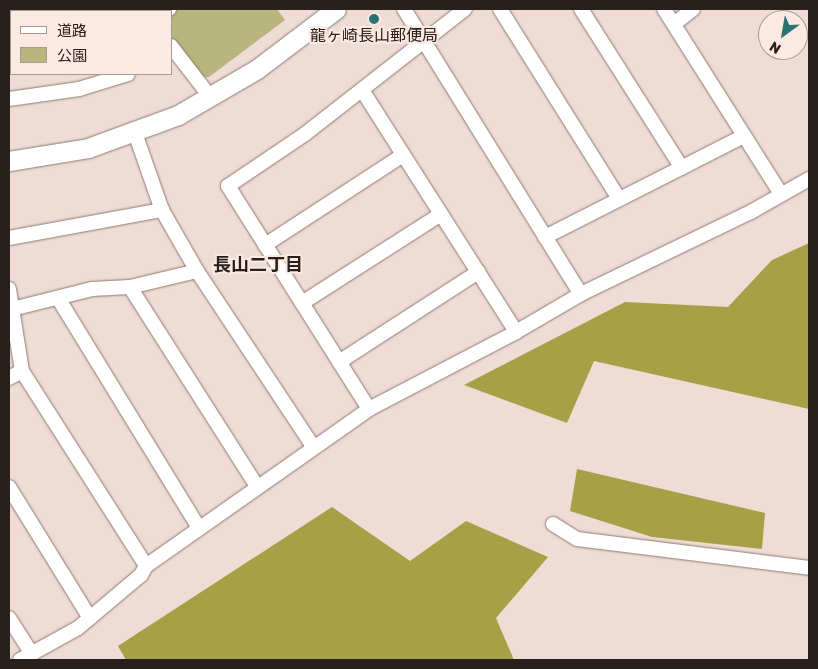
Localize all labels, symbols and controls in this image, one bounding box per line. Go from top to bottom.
legend [10,10,172,75]
north arrow [758,10,808,60]
marker: 龍ヶ崎長山郵便局 [368,13,380,25]
text: 道路 [57,22,87,40]
place label: 龍ヶ崎長山郵便局 [310,26,438,46]
text: N [767,37,784,57]
text: 公園 [57,47,87,65]
district label: 長山二丁目 [213,254,303,276]

